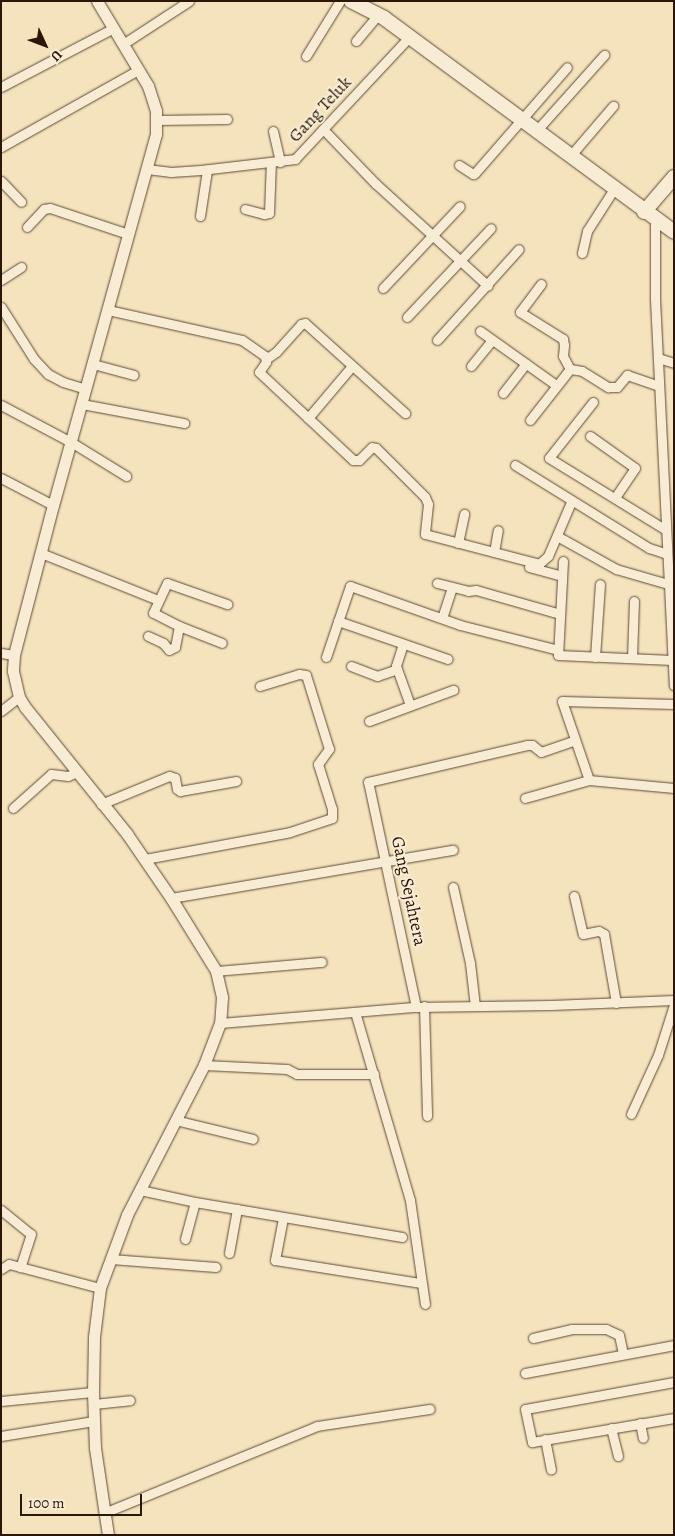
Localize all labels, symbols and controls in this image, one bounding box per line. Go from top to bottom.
north arrow [20,20,70,70]
text: U [46,46,66,65]
street label: Gang Teluk [284,71,356,147]
street label: Gang Sejahtera [387,834,431,948]
scale bar [22,1484,145,1516]
text: 100 m [28,1493,65,1513]

